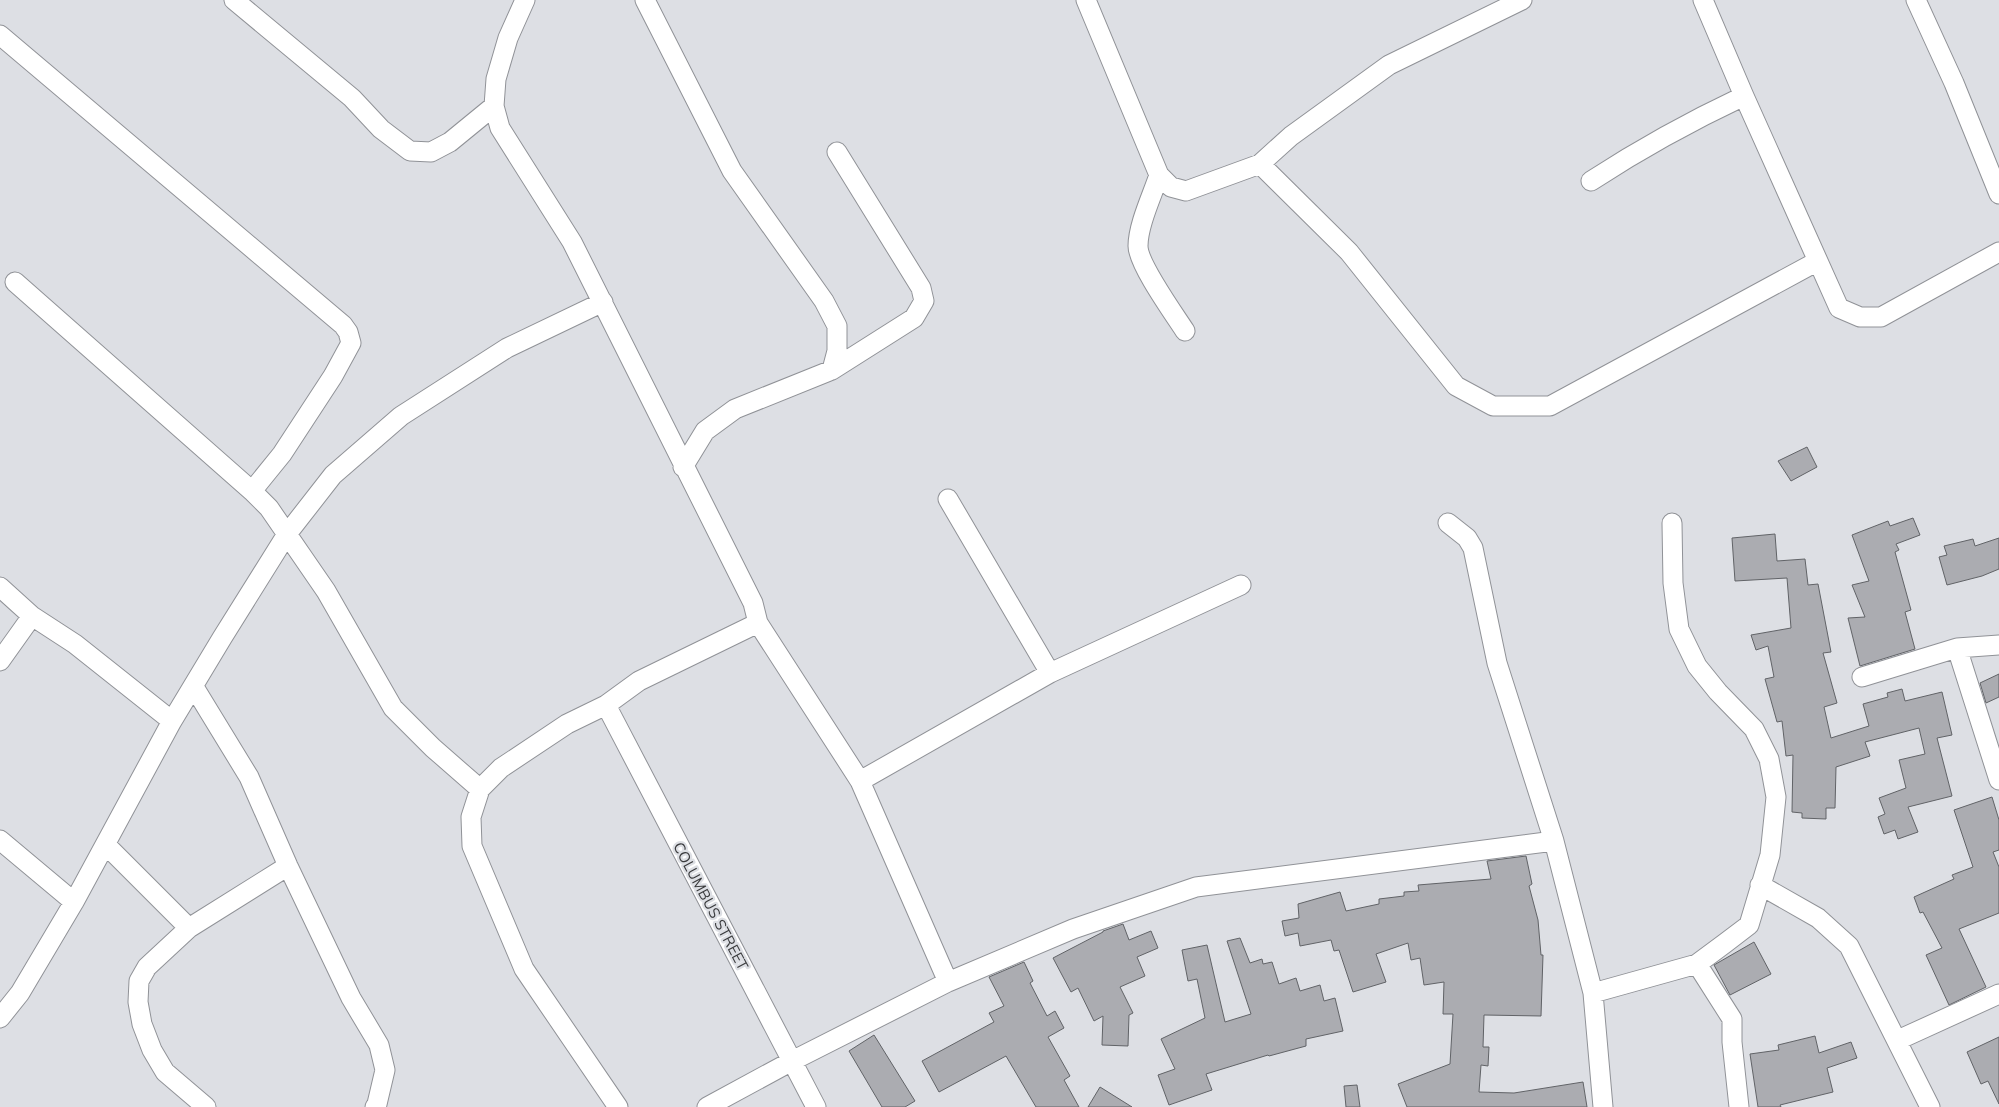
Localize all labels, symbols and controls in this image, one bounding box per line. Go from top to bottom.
street label: COLUMBUS STREET [669,839,753,973]

